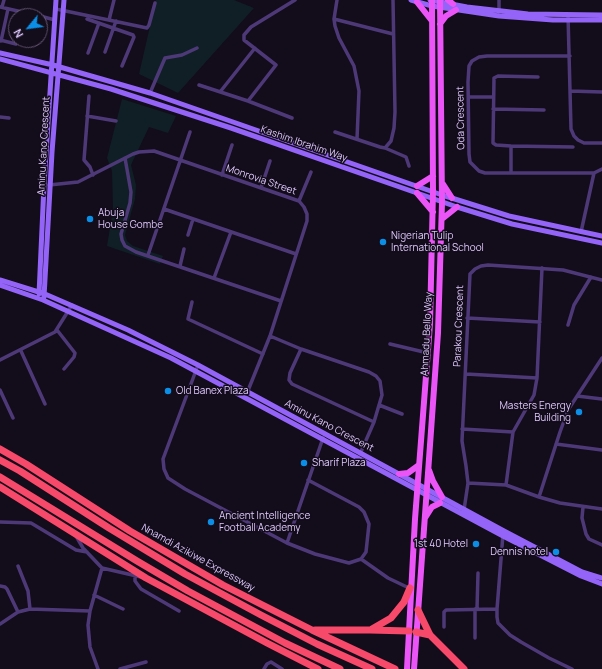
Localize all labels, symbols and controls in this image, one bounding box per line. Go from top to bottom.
north arrow [8,8,48,48]
text: N [9,26,26,41]
street label: Oda Crescent [454,86,468,150]
street label: Aminu Kano Crescent [35,96,53,196]
street label: Kashim Ibrahim Way [259,124,349,164]
street label: Monrovia Street [224,162,298,198]
place label: Abuja House Gombe [98,207,163,230]
marker: Abuja House Gombe [85,214,95,224]
place label: Nigerian Tulip International School [391,230,484,254]
marker: Nigerian Tulip International School [378,237,388,247]
street label: Parakou Crescent [452,285,466,367]
street label: Ahmadu Bello Way [419,292,435,376]
place label: Old Banex Plaza [176,385,248,397]
marker: Old Banex Plaza [163,386,173,396]
street label: Aminu Kano Crescent [282,397,376,455]
place label: Masters Energy Building [499,400,571,424]
marker: Masters Energy Building [574,407,584,417]
place label: Sharif Plaza [312,457,366,469]
marker: Sharif Plaza [299,458,309,468]
place label: Ancient Intelligence Football Academy [219,510,310,534]
marker: Ancient Intelligence Football Academy [206,517,216,527]
street label: Nnamdi Azikiwe Expressway [139,522,257,594]
place label: 1st 40 Hotel [414,538,468,550]
marker: 1st 40 Hotel [471,539,481,549]
place label: Dennis hotel [490,546,548,558]
marker: Dennis hotel [551,547,561,557]

